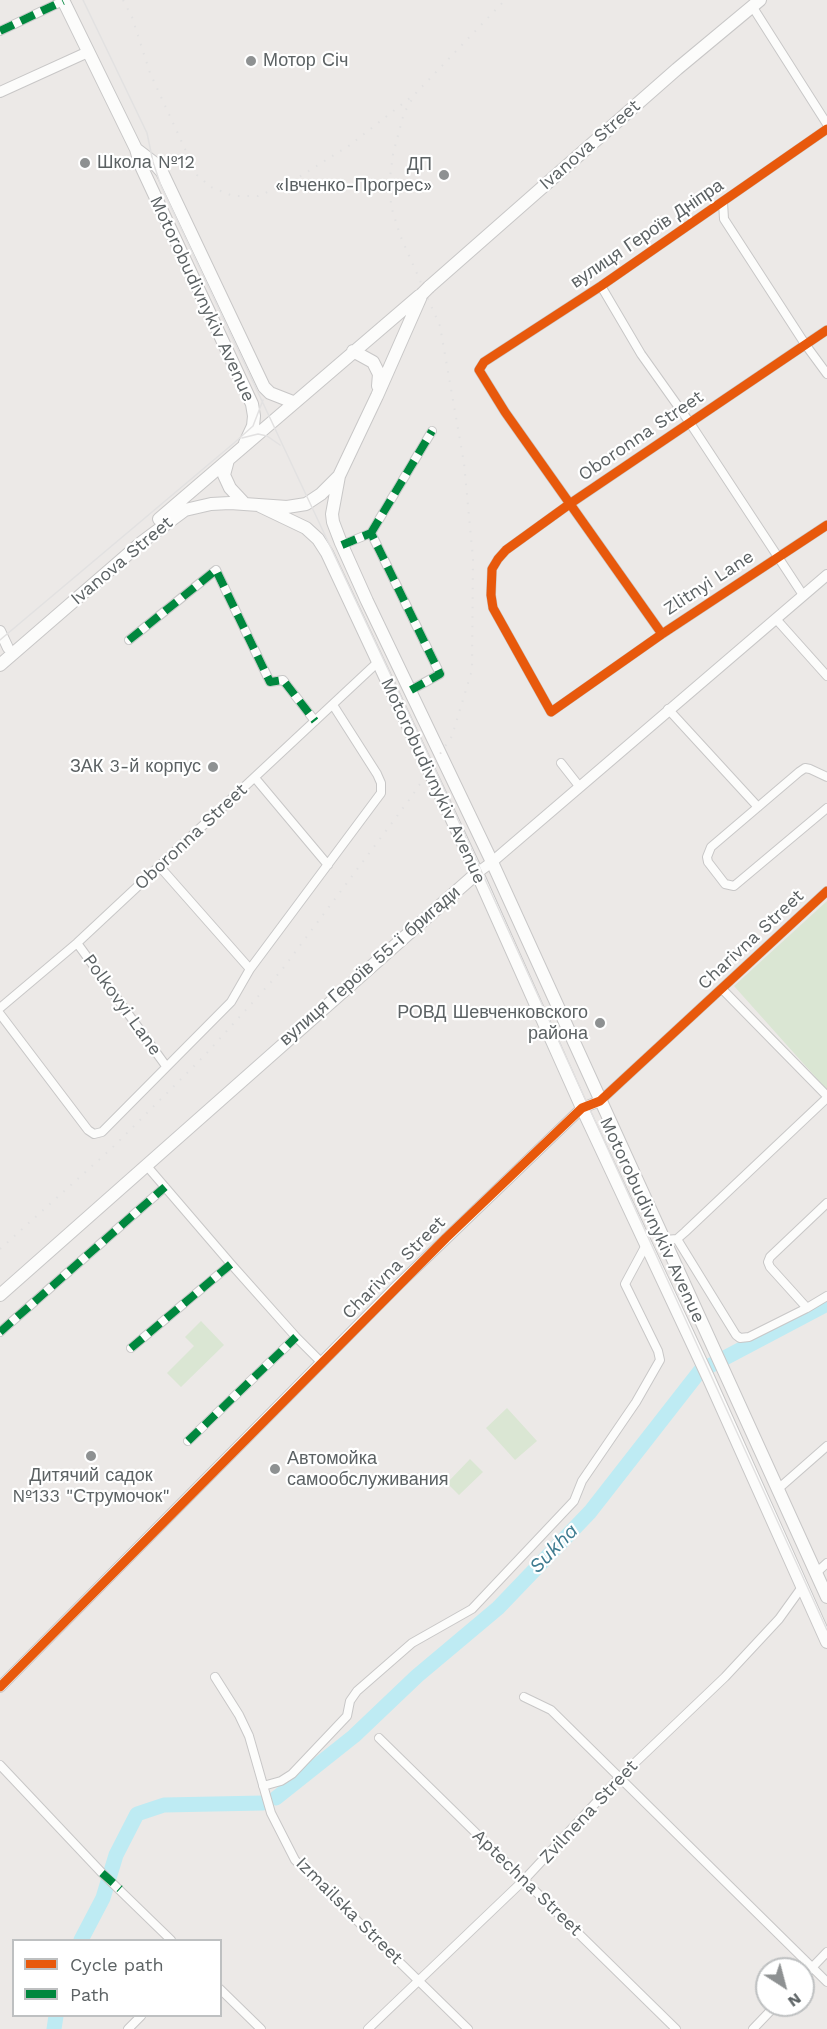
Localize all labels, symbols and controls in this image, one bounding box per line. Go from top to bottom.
place label: Мотор Січ [263,50,348,72]
marker: Мотор Січ [244,54,258,68]
street label: Ivanova Street [535,95,645,195]
place label: Школа №12 [97,152,195,174]
place label: ДП «Івченко-Прогрес» [275,154,432,196]
marker: Школа №12 [78,156,92,170]
marker: ДП «Івченко-Прогрес» [437,168,451,182]
street label: вулиця Героїв Дніпра [566,175,728,293]
street label: Motorobudivnykiv Avenue [145,193,259,405]
street label: Oboronna Street [574,386,708,486]
street label: Ivanova Street [67,512,177,610]
street label: Zlitnyi Lane [660,546,758,620]
street label: Motorobudivnykiv Avenue [376,675,490,887]
place label: ЗАК 3-й корпус [70,756,201,778]
marker: ЗАК 3-й корпус [206,760,220,774]
street label: Oboronna Street [130,779,252,895]
street label: вулиця Героїв 55-ї бригади [275,882,465,1050]
street label: Charivna Street [694,885,808,995]
street label: Polkovyi Lane [78,950,166,1060]
place label: РОВД Шевченковского района [397,1002,588,1044]
marker: РОВД Шевченковского района [593,1016,607,1030]
street label: Motorobudivnykiv Avenue [595,1114,709,1326]
street label: Charivna Street [338,1212,450,1324]
place label: Автомойка самообслуживания [287,1448,448,1490]
marker: Дитячий садок №133 "Струмочок" [84,1449,98,1463]
marker: Автомойка самообслуживания [268,1462,282,1476]
place label: Дитячий садок №133 "Струмочок" [12,1465,170,1508]
water label: Sukha [525,1519,583,1579]
street label: Zvilnena Street [536,1756,642,1868]
street label: Aptechna Street [468,1825,586,1941]
street label: Izmailska Street [291,1853,407,1969]
legend [12,1939,222,2017]
text: Cycle path [70,1954,164,1975]
north arrow [755,1957,815,2017]
text: Path [70,1984,110,2005]
text: N [784,1989,805,2012]

